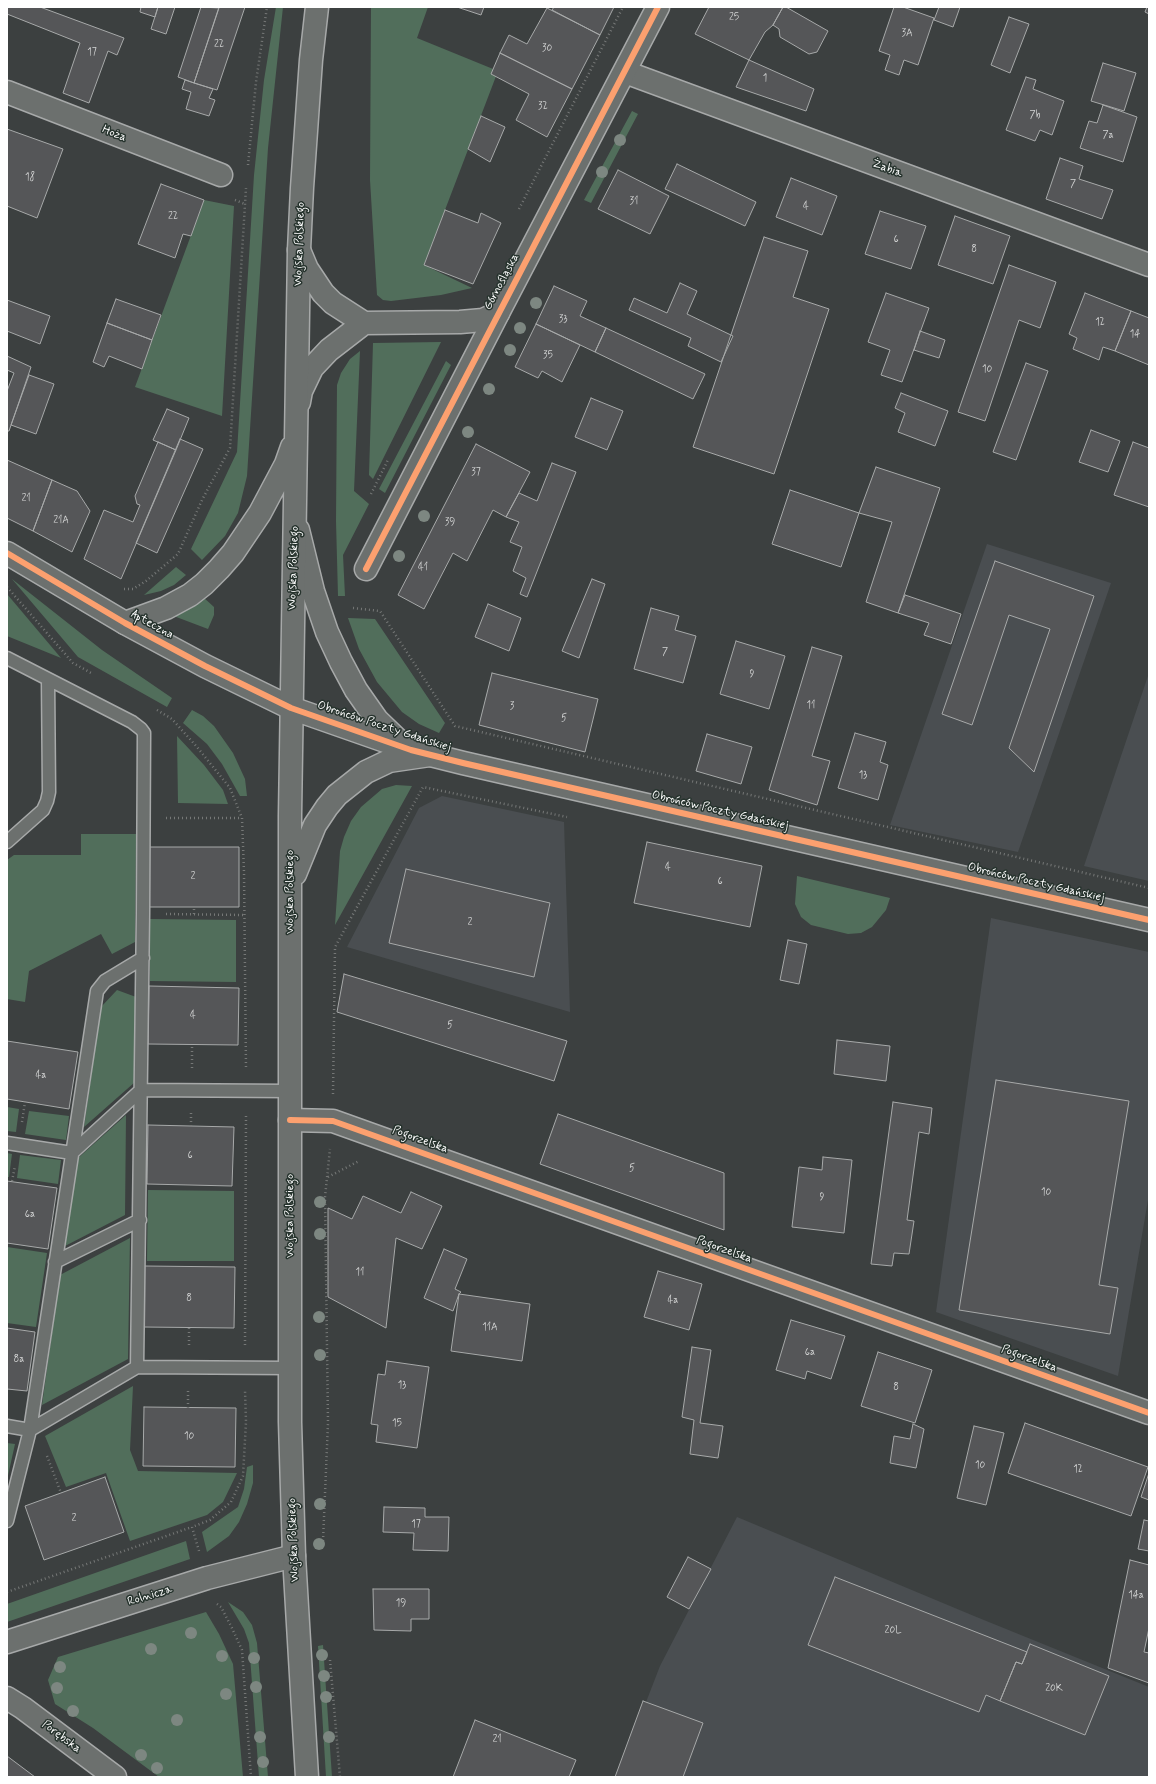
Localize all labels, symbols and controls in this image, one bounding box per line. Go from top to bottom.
house number: 25 [729,12,739,24]
house number: 3A [901,28,913,40]
house number: 22 [214,39,224,51]
house number: 30 [542,43,552,55]
house number: 17 [87,47,97,59]
house number: 1 [763,73,767,85]
house number: 32 [538,101,548,113]
house number: 7b [1030,110,1040,122]
street label: Hoża [100,123,128,145]
house number: 7a [1102,130,1114,142]
street label: Żabia [870,157,904,181]
house number: 18 [25,172,35,184]
house number: 7 [1070,179,1076,191]
house number: 31 [630,196,638,208]
house number: 4 [803,201,809,213]
street label: Wojska Polskiego [291,202,309,286]
house number: 22 [168,211,178,223]
house number: 6 [893,234,899,246]
house number: 8 [971,244,977,256]
street label: Górnośląska [481,251,523,313]
house number: 33 [559,314,567,326]
house number: 12 [1095,317,1105,329]
house number: 14 [1130,329,1140,341]
house number: 35 [543,350,553,362]
house number: 10 [982,364,992,376]
house number: 37 [471,467,481,479]
house number: 21 [21,493,31,505]
house number: 21A [53,515,69,527]
house number: 39 [445,517,455,529]
street label: Wojska Polskiego [285,526,303,610]
house number: 41 [418,562,428,574]
street label: Apteczna [128,607,176,643]
house number: 7 [662,647,668,659]
house number: 9 [750,669,754,681]
street label: Obrońców Poczty Gdańskiej [315,699,453,755]
house number: 11 [807,700,815,712]
house number: 3 [510,701,514,713]
house number: 5 [561,713,567,725]
house number: 13 [859,770,867,782]
street label: Obrońców Poczty Gdańskiej [650,788,790,834]
street label: Wojska Polskiego [283,850,297,934]
street label: Obrońców Poczty Gdańskiej [966,860,1106,906]
house number: 4 [665,862,671,874]
house number: 2 [191,871,195,883]
house number: 6 [717,876,723,888]
house number: 2 [468,917,472,929]
house number: 4 [190,1010,196,1022]
house number: 5 [447,1020,453,1032]
house number: 4a [36,1070,46,1082]
street label: Pogorzelska [390,1123,450,1157]
house number: 6 [187,1150,193,1162]
house number: 5 [629,1163,635,1175]
street label: Wojska Polskiego [283,1174,297,1258]
house number: 10 [1041,1187,1051,1199]
house number: 9 [820,1192,824,1204]
house number: 6a [25,1209,35,1221]
street label: Pogorzelska [694,1233,754,1267]
house number: 11 [356,1267,364,1279]
house number: 8 [186,1293,192,1305]
house number: 4a [668,1295,678,1307]
house number: 11A [482,1322,498,1334]
street label: Pogorzelska [999,1342,1059,1376]
house number: 6a [805,1347,815,1359]
house number: 8a [14,1354,24,1366]
house number: 13 [398,1380,406,1392]
house number: 8 [893,1382,899,1394]
house number: 15 [392,1418,402,1430]
house number: 10 [184,1431,194,1443]
house number: 10 [975,1460,985,1472]
house number: 12 [1073,1464,1083,1476]
street label: Wojska Polskiego [285,1498,303,1582]
house number: 2 [72,1513,76,1525]
house number: 17 [411,1519,421,1531]
street label: Rolnicza [126,1582,174,1610]
house number: 14a [1128,1590,1144,1602]
house number: 19 [396,1598,406,1610]
house number: 20L [885,1625,901,1637]
house number: 20K [1045,1683,1063,1695]
street label: Porębska [39,1718,83,1756]
house number: 21 [492,1734,502,1746]

